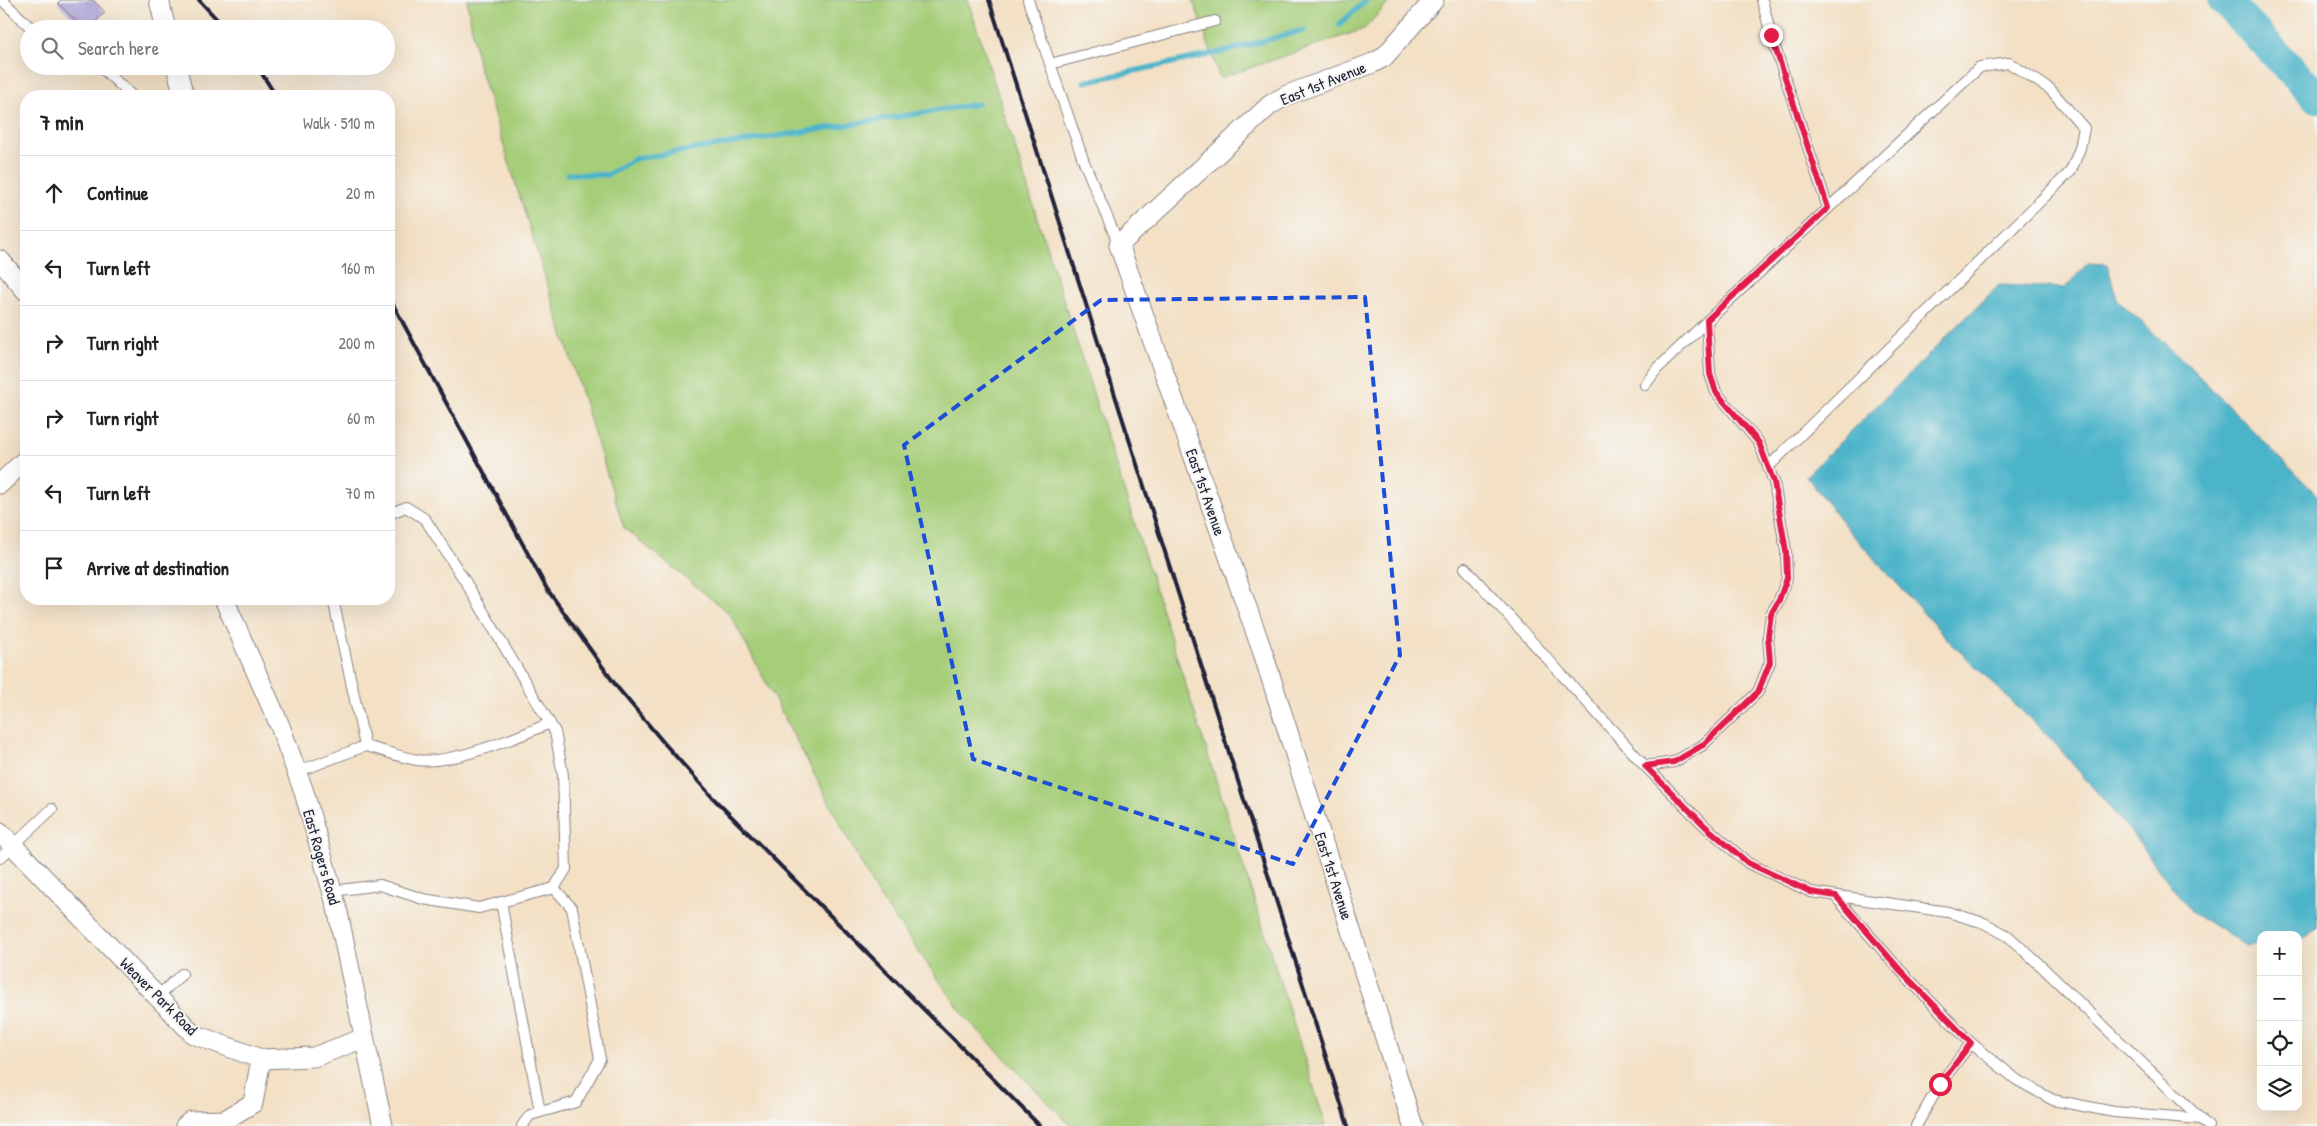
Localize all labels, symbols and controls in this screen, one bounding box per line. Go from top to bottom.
search box [20,20,395,75]
route end [1760,24,1783,47]
icon: search [38,34,66,62]
text: Search here [78,35,159,61]
street label: East 1st Avenue [1277,56,1370,110]
text: 7 min [40,108,84,137]
text: Walk · 510 m [303,112,375,134]
icon: ahead [40,179,68,207]
text: Continue [87,180,148,206]
text: 20 m [346,182,375,204]
icon: left [40,254,68,282]
text: Turn left [87,255,150,281]
text: 160 m [341,257,375,279]
icon: right [40,329,68,357]
text: Turn right [87,330,158,356]
text: 200 m [339,332,375,354]
icon: right [40,404,68,432]
text: Turn right [87,405,158,431]
text: 60 m [347,407,375,429]
street label: East 1st Avenue [1181,446,1231,539]
icon: left [40,479,68,507]
text: Turn left [87,480,150,506]
text: 70 m [345,482,375,504]
icon: arrive [40,554,68,582]
text: Arrive at destination [87,555,229,581]
street label: East Rogers Road [298,807,346,907]
street label: East 1st Avenue [1310,830,1359,923]
map controls [2257,931,2302,1111]
button: + [2257,931,2302,976]
street label: Weaver Park Road [115,952,203,1040]
button: − [2257,976,2302,1021]
button: locate [2257,1021,2302,1066]
button: layers [2257,1066,2302,1111]
route start [1929,1073,1952,1096]

